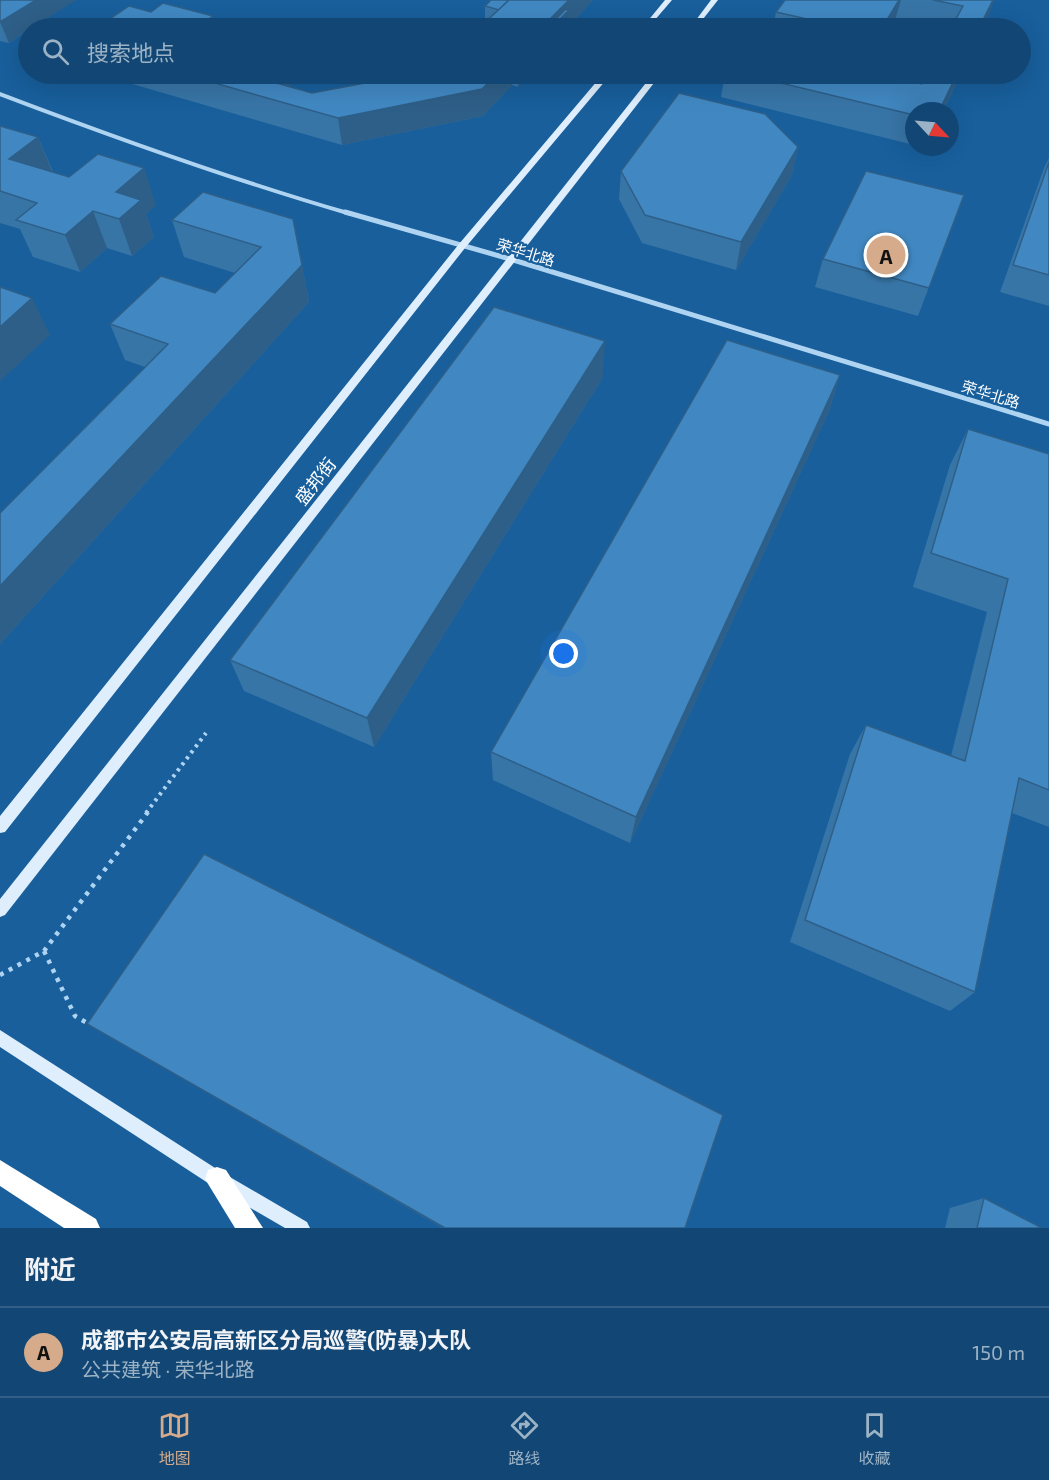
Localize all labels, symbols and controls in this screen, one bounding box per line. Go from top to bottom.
search box [18,18,1031,84]
icon: search [39,35,72,68]
text: 搜索地点 [87,39,175,65]
north arrow [905,102,959,156]
pin: A [866,232,906,278]
street label: 荣华北路 [495,235,557,269]
street label: 荣华北路 [960,377,1022,411]
street label: 盛邦街 [290,453,340,509]
your location [549,639,578,668]
text: 附近 [24,1253,76,1284]
text: 成都市公安局高新区分局巡警(防暴)大队 [81,1326,471,1352]
text: A [37,1340,50,1364]
text: 150 m [972,1340,1025,1364]
text: 公共建筑 · 荣华北路 [81,1357,255,1381]
tab: 地图 [158,1409,191,1469]
tab: 路线 [508,1409,541,1469]
tab: 收藏 [858,1409,891,1469]

